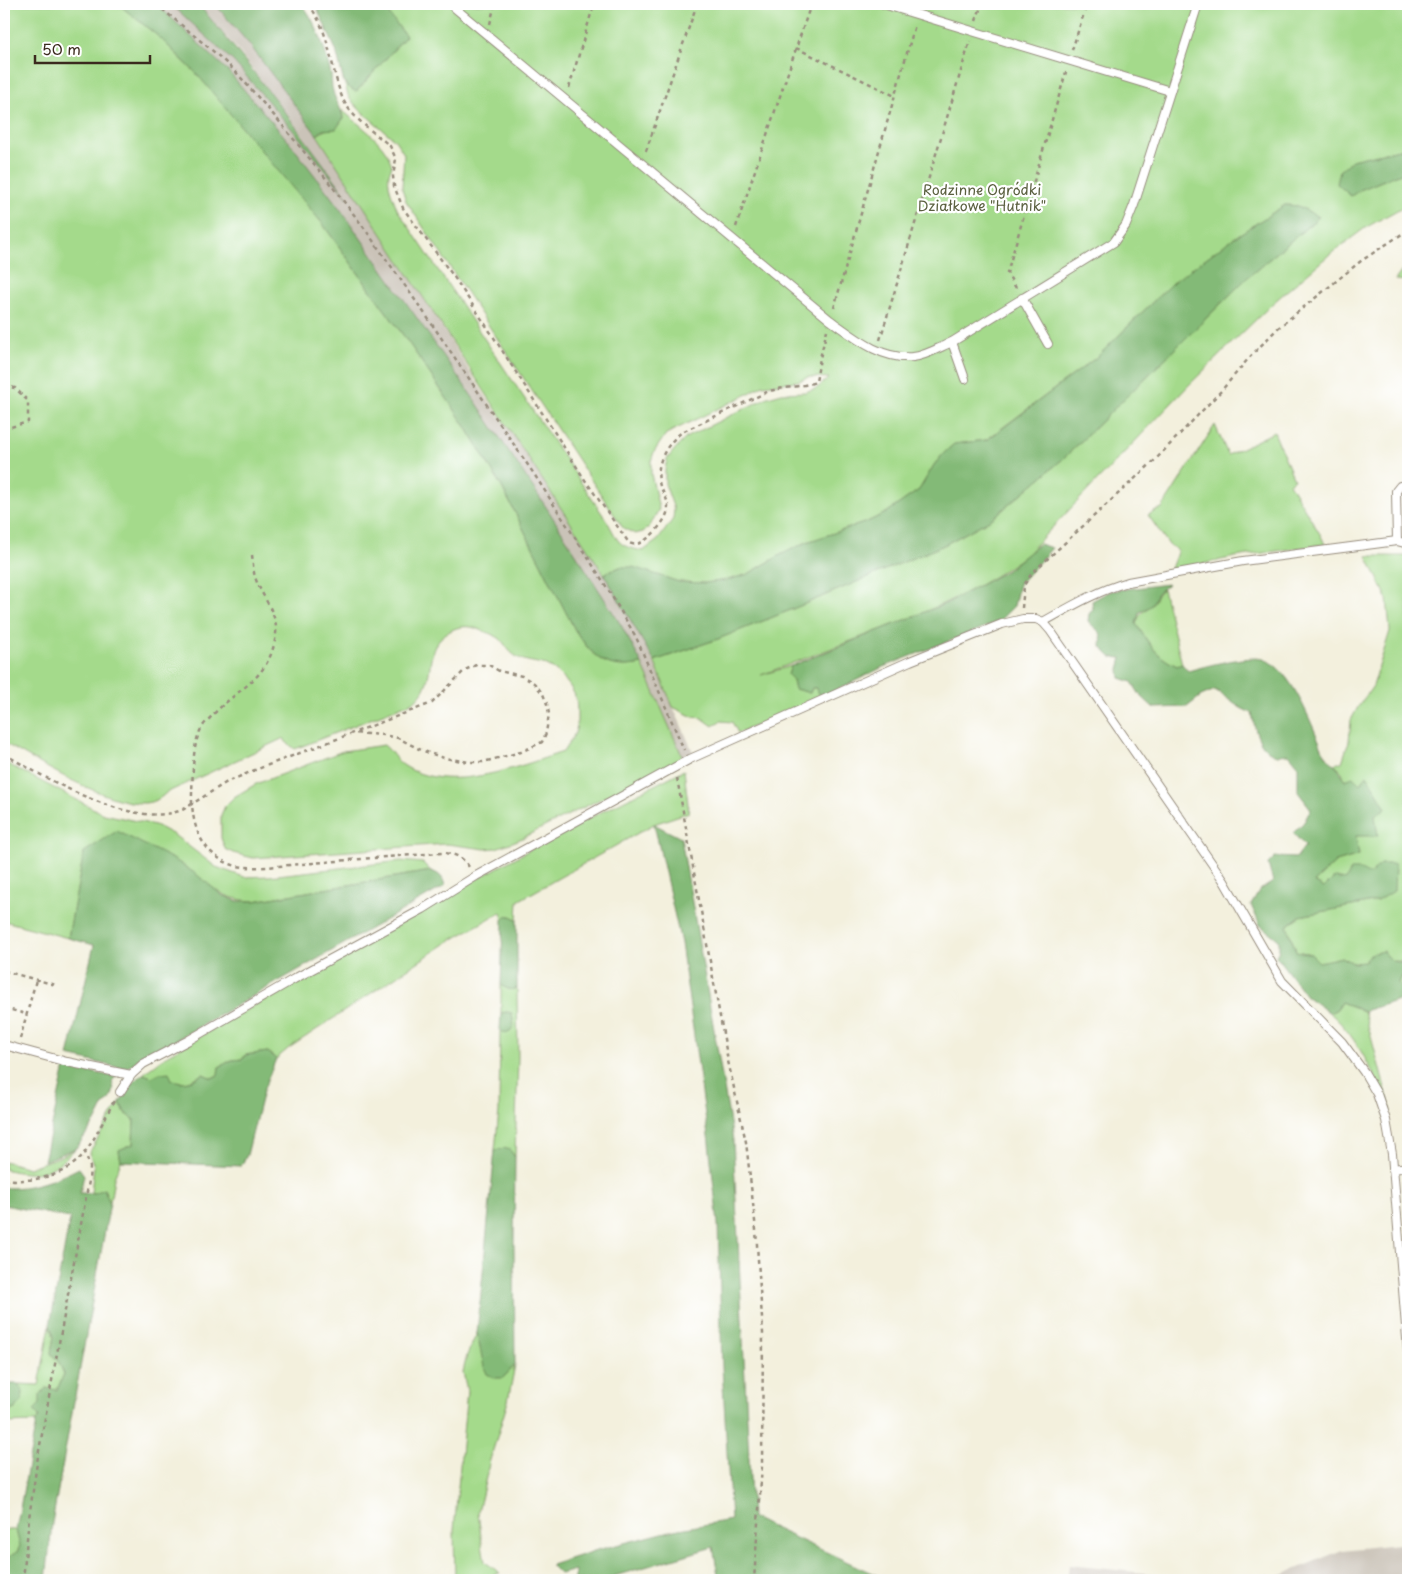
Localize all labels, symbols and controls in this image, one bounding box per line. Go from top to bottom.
scale bar [35,32,150,64]
text: 50 m [42,37,81,60]
park label: Rodzinne Ogródki Działkowe "Hutnik" [918,179,1046,216]

